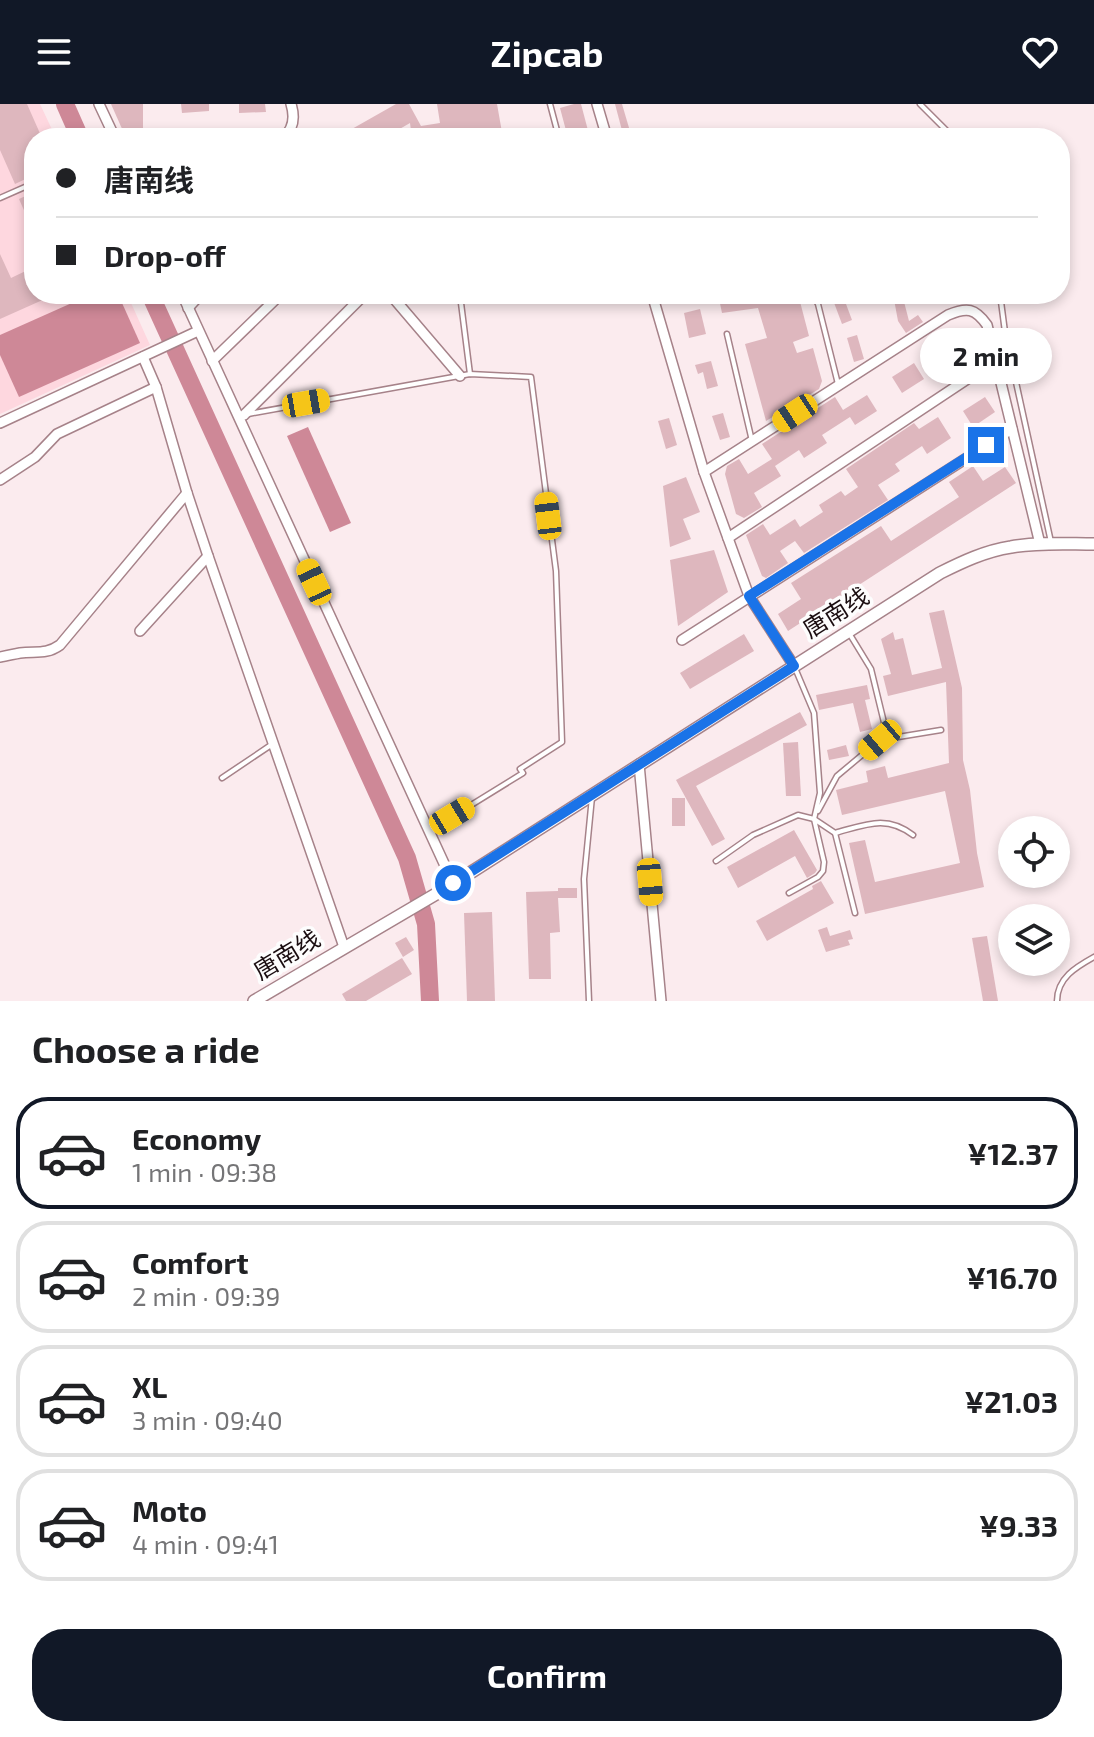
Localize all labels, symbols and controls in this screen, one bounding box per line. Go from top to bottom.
icon: menu [32,30,76,74]
icon: heart [1018,30,1062,74]
text: Zipcab [491,31,603,74]
text: 唐南线 [104,161,194,197]
text: Drop-off [104,237,226,273]
callout: 2 min [920,329,1052,385]
text: 2 min [953,340,1019,371]
car [280,387,332,419]
car [768,390,822,436]
route end [968,427,1004,463]
car [533,491,563,541]
car [293,555,335,609]
street label: 唐南线 [797,580,873,643]
car [854,715,906,765]
car [425,793,479,839]
map controls [998,816,1070,976]
button: locate [998,816,1070,888]
car [636,857,664,907]
route start [435,865,471,901]
button: layers [998,904,1070,976]
street label: 唐南线 [248,923,325,985]
text: Choose a ride [32,1027,260,1070]
icon: car [36,1117,108,1189]
text: Economy [132,1120,261,1156]
text: ¥12.37 [968,1135,1058,1171]
text: 1 min · 09:38 [132,1156,277,1187]
icon: car [36,1241,108,1313]
text: Comfort [132,1244,249,1280]
text: ¥16.70 [966,1259,1058,1295]
text: 2 min · 09:39 [132,1280,281,1311]
icon: car [36,1365,108,1437]
text: XL [132,1368,167,1404]
text: ¥21.03 [964,1383,1058,1419]
text: 3 min · 09:40 [132,1404,283,1435]
icon: car [36,1489,108,1561]
text: Moto [132,1492,207,1528]
text: ¥9.33 [979,1507,1058,1543]
text: 4 min · 09:41 [132,1528,279,1559]
button: Confirm [32,1629,1062,1721]

